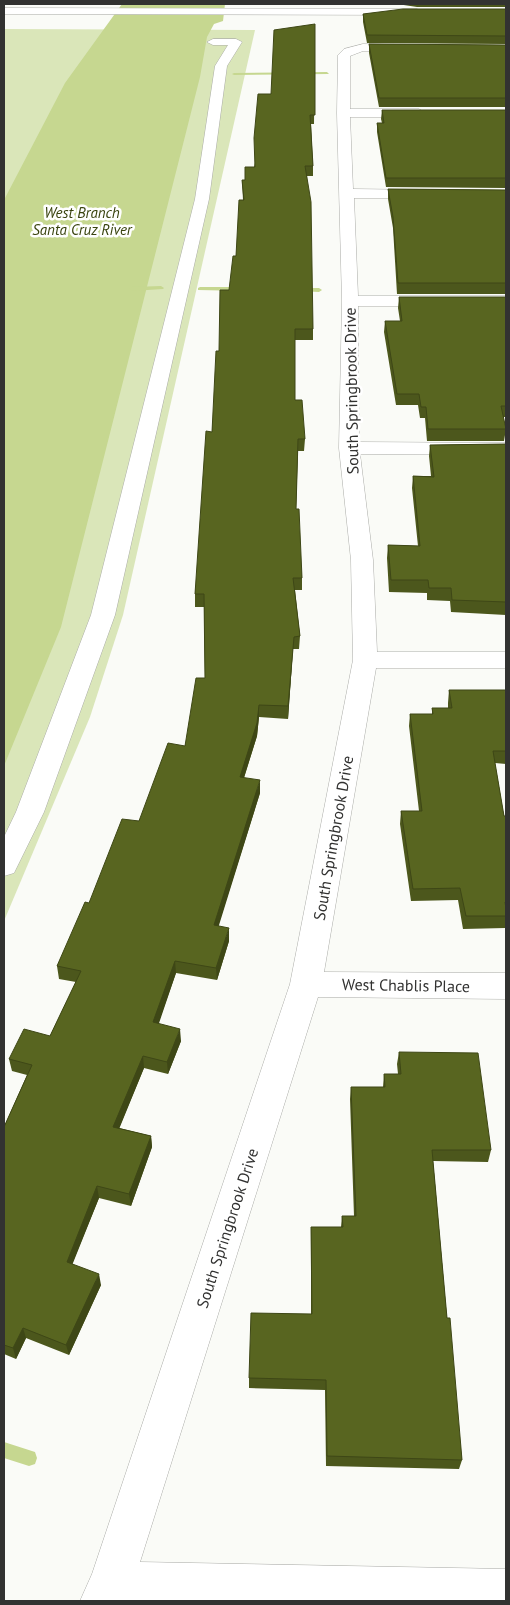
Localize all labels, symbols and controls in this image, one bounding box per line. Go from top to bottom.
water label: West Branch Santa Cruz River [32,203,133,239]
street label: South Springbrook Drive [340,307,362,475]
street label: South Springbrook Drive [309,754,357,922]
street label: West Chablis Place [342,974,470,996]
street label: South Springbrook Drive [192,1146,262,1310]

